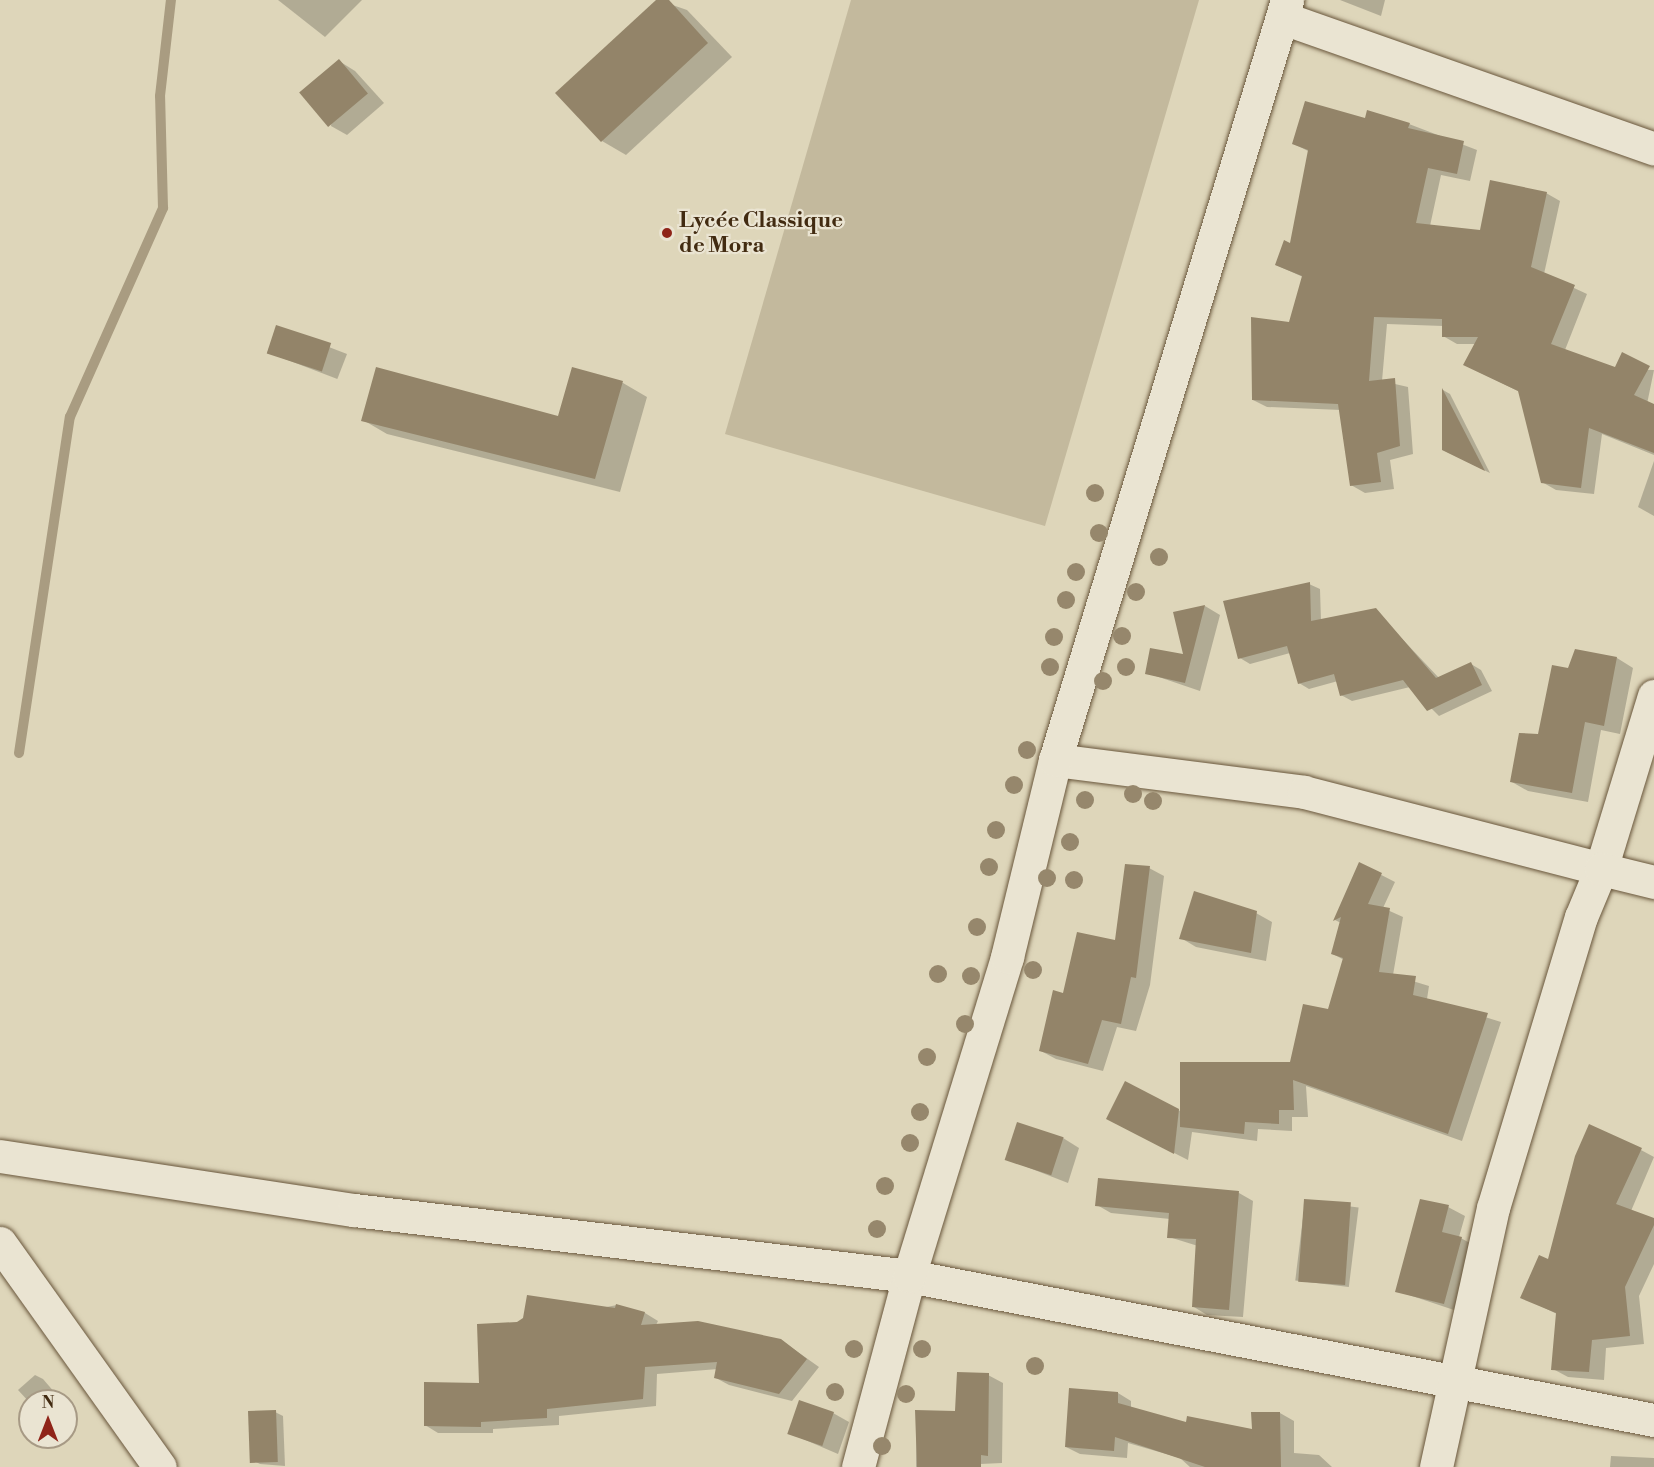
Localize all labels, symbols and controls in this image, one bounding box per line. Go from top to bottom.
place label: Lycée Classique de Mora [679,207,843,258]
marker: Lycée Classique de Mora [660,226,674,240]
north arrow [18,1389,78,1449]
text: N [42,1393,54,1413]

